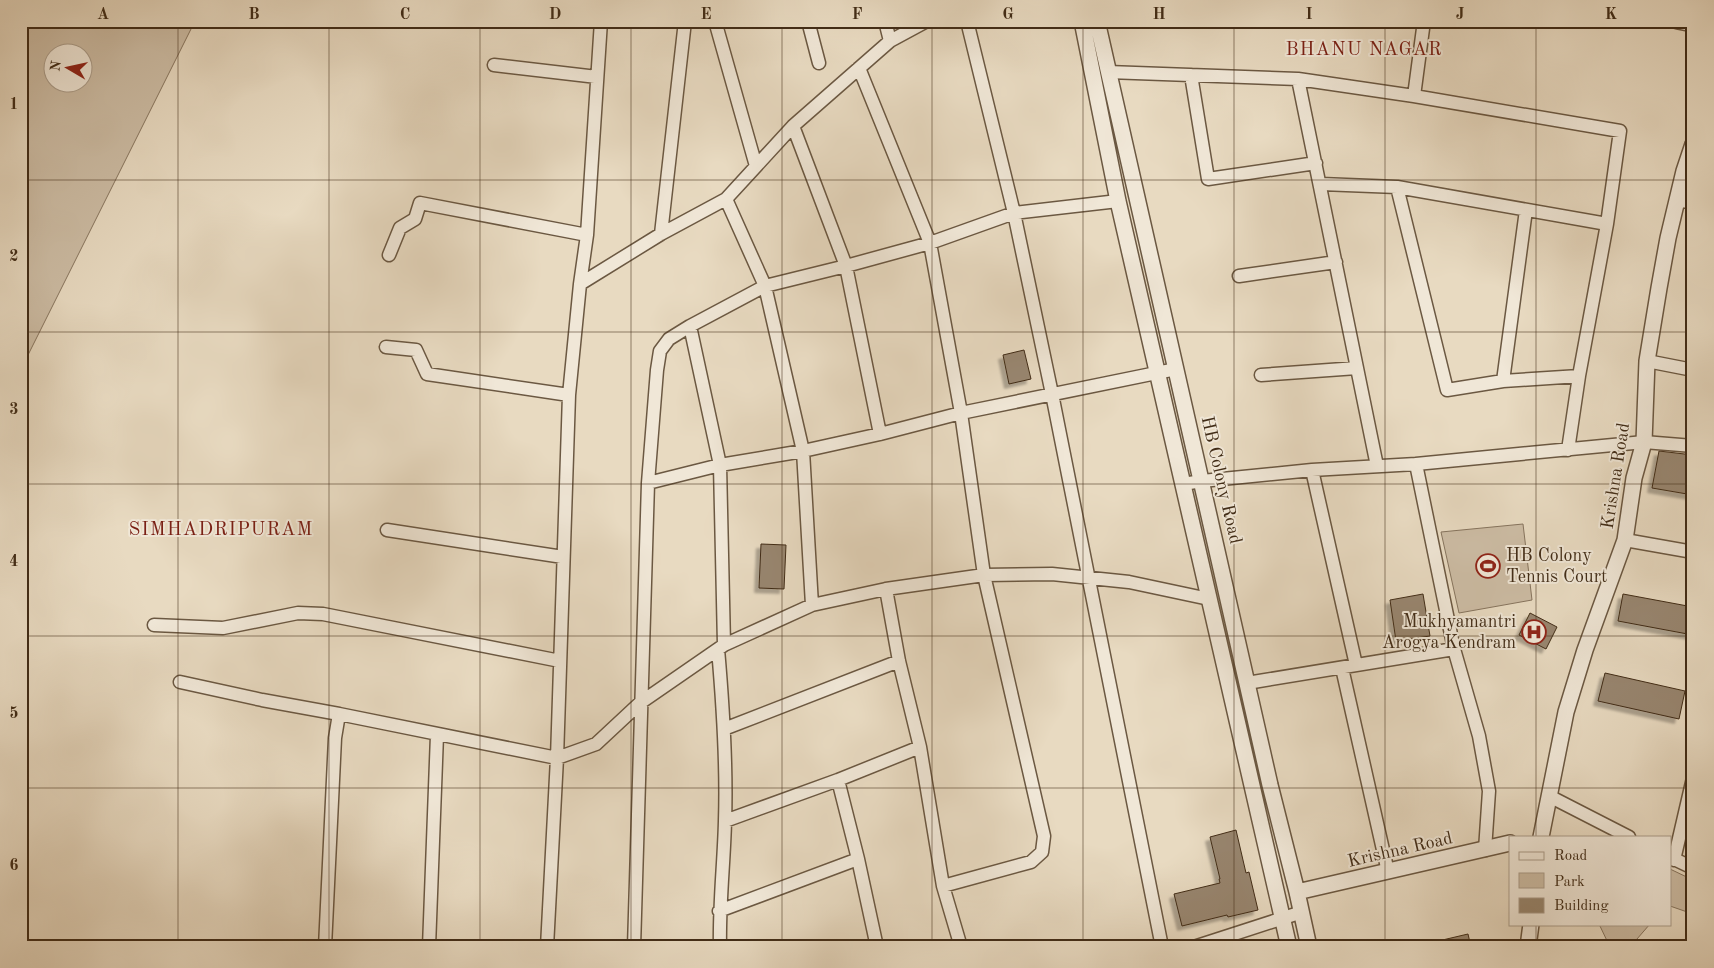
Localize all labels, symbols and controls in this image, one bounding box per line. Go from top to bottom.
text: A [97,7,109,23]
text: B [248,7,260,23]
text: C [400,7,410,23]
text: D [549,7,561,23]
text: E [700,7,712,23]
text: F [852,7,863,23]
text: G [1002,7,1014,23]
text: H [1152,7,1166,23]
text: I [1305,7,1313,23]
text: J [1456,7,1465,23]
text: K [1605,7,1617,23]
district label: BHANU NAGAR [1285,41,1443,60]
north arrow [42,42,92,92]
text: N [48,59,64,73]
text: 1 [9,97,19,113]
text: 2 [9,249,19,265]
text: 3 [9,402,19,418]
street label: HB Colony Road [1198,414,1244,546]
street label: Krishna Road [1599,422,1633,530]
district label: SIMHADRIPURAM [129,521,313,540]
place label: HB Colony Tennis Court [1506,547,1607,586]
sports icon: HB Colony Tennis Court [1475,553,1501,579]
text: 4 [9,554,19,570]
place label: Mukhyamantri Arogya Kendram [1382,613,1516,652]
hospital icon: Mukhyamantri Arogya Kendram [1521,619,1547,645]
text: 5 [9,706,19,722]
street label: Krishna Road [1346,829,1454,871]
legend [1509,836,1672,926]
text: Road [1554,849,1588,864]
text: 6 [9,858,19,874]
text: Park [1554,875,1585,890]
text: Building [1554,899,1609,914]

